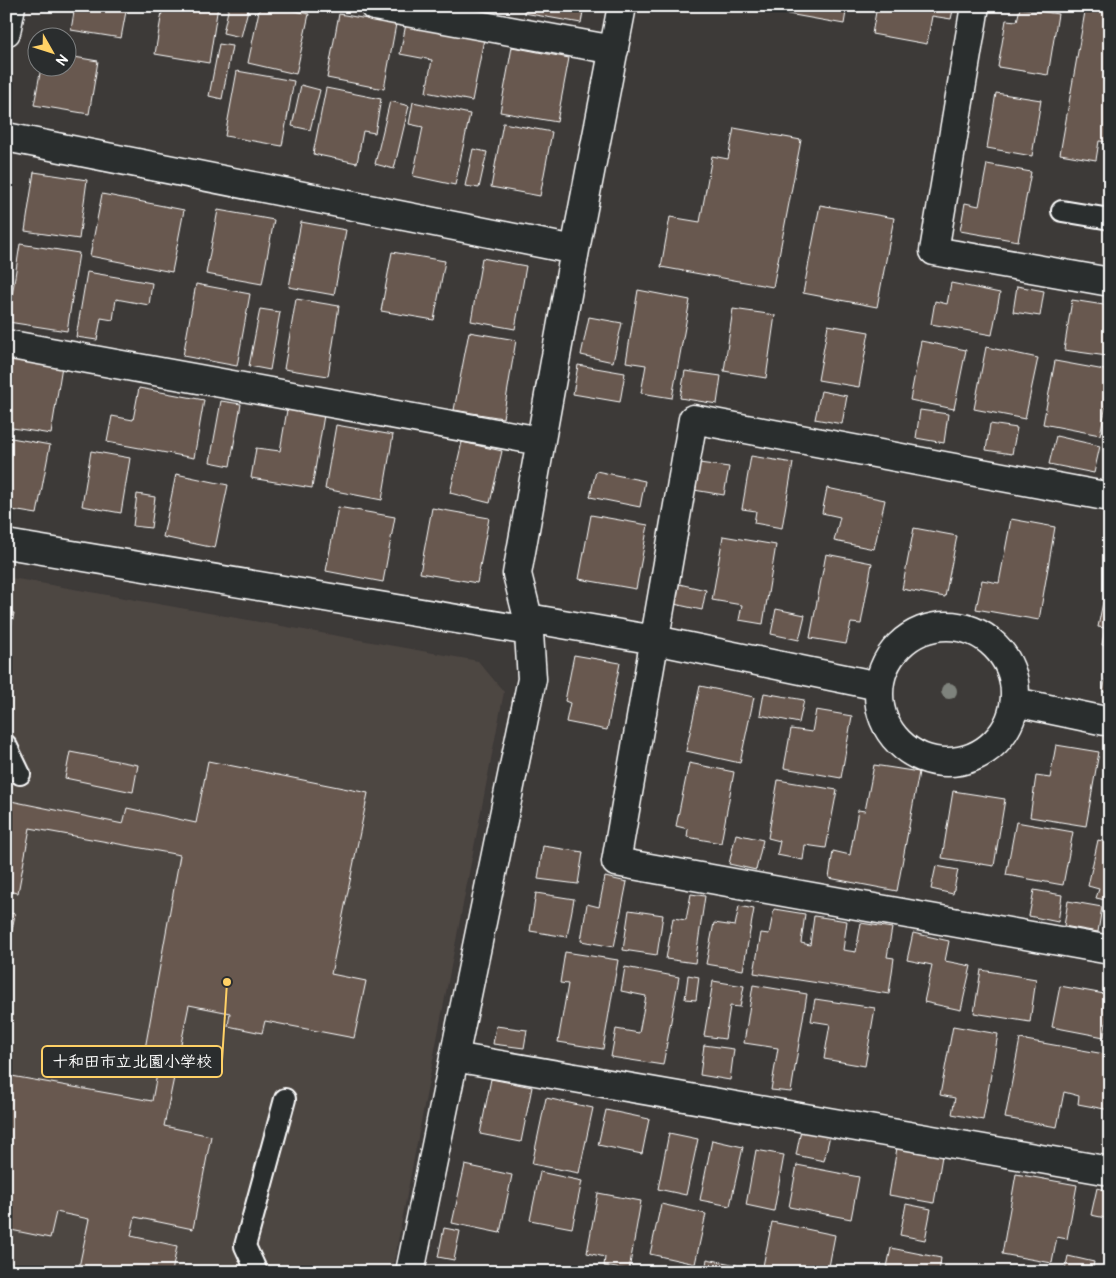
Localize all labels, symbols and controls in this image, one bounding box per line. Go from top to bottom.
north arrow [28,28,78,78]
text: N [52,51,71,69]
callout: 十和田市立北園小学校 [42,1046,222,1077]
text: 十和田市立北園小学校 [52,1052,212,1072]

